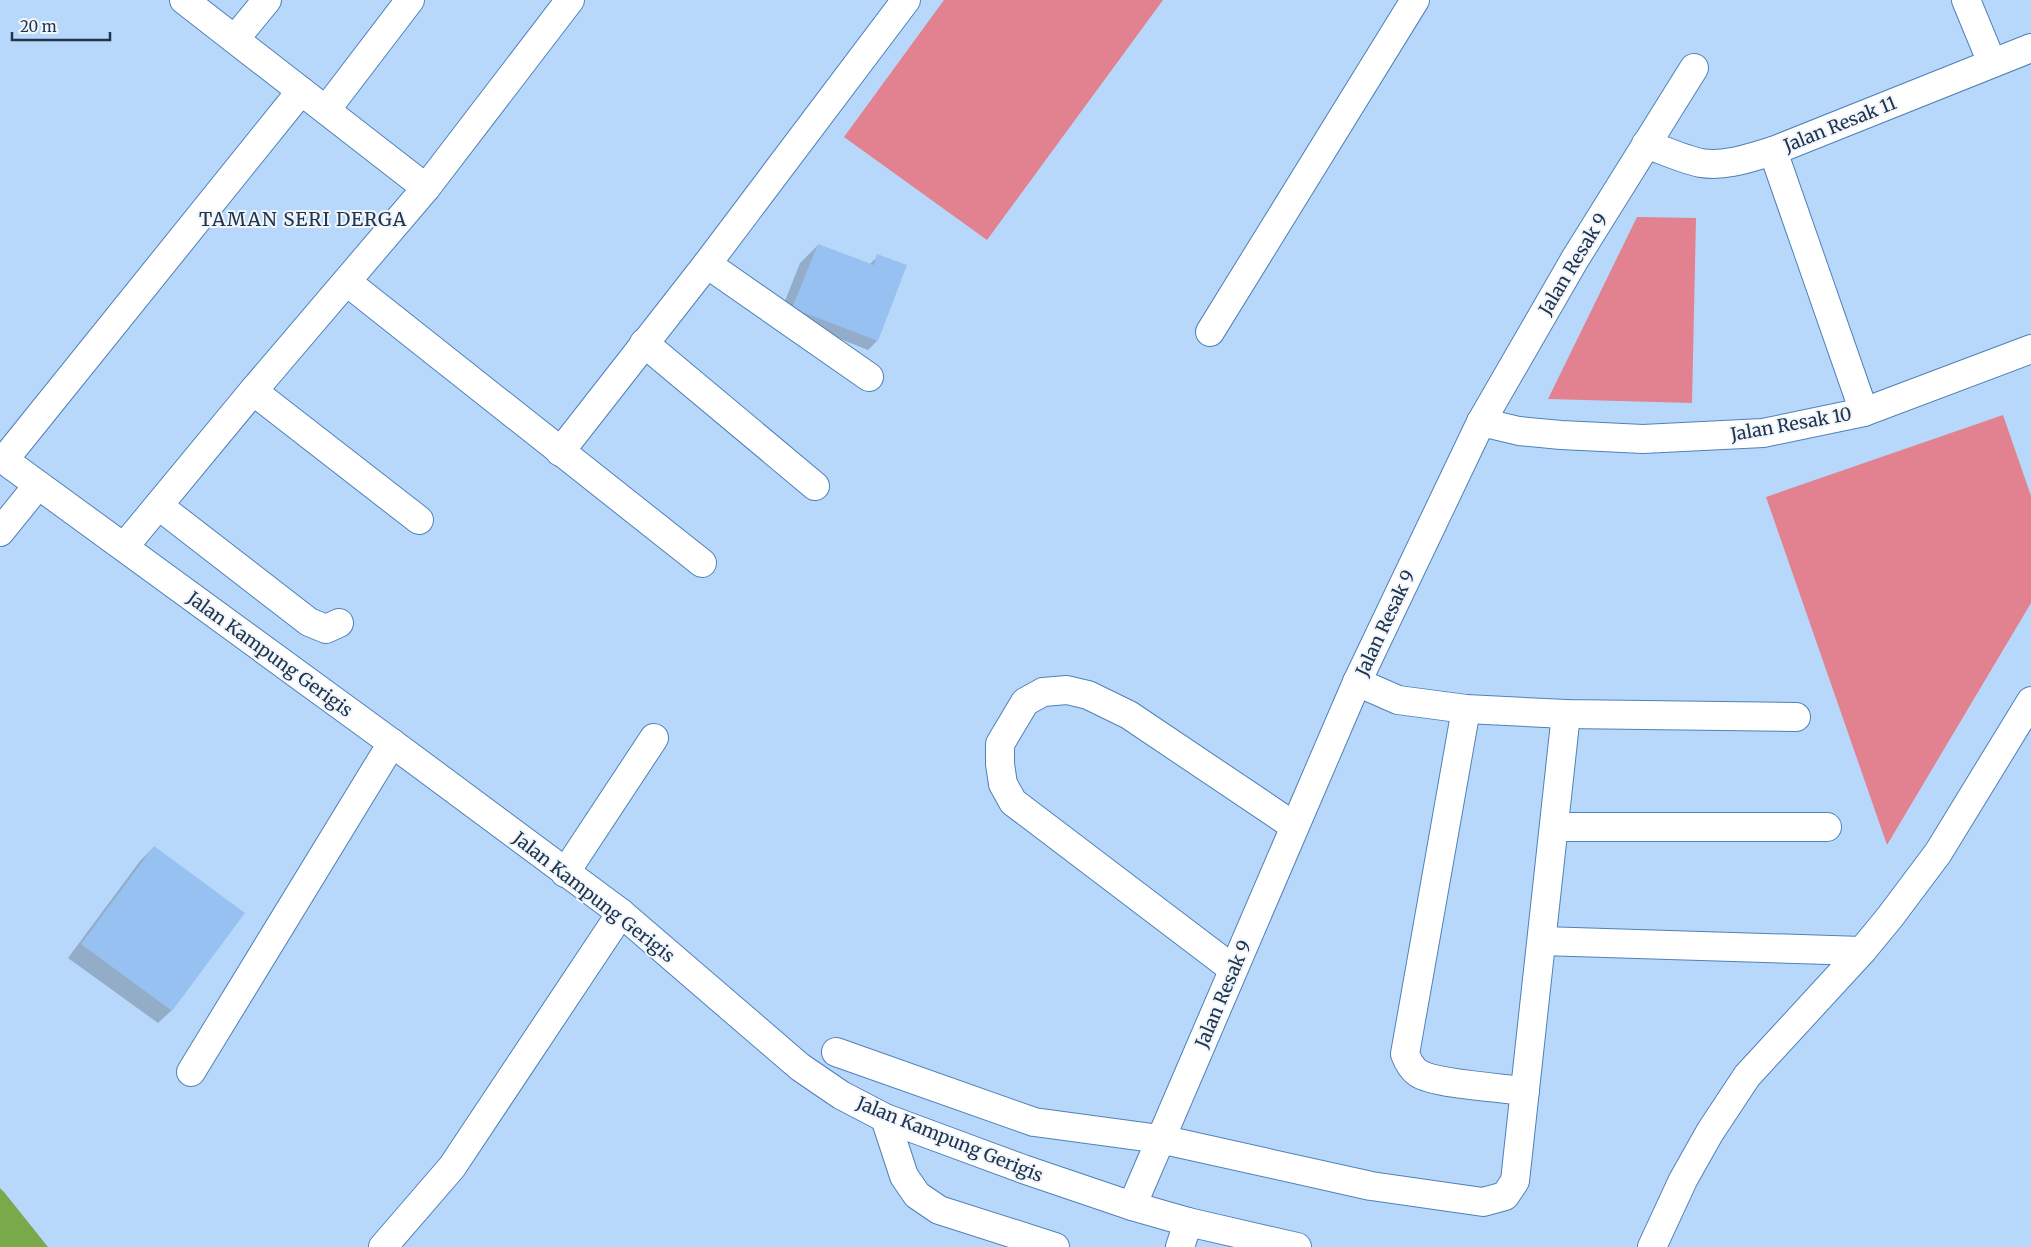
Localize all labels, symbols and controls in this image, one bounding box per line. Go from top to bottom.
scale bar [12,10,110,42]
text: 20 m [20,17,57,36]
street label: Jalan Resak 11 [1779,91,1900,157]
district label: TAMAN SERI DERGA [199,207,407,231]
street label: Jalan Resak 9 [1533,209,1612,320]
street label: Jalan Resak 10 [1728,402,1853,446]
street label: Jalan Resak 9 [1350,566,1420,681]
street label: Jalan Kampung Gerigis [182,586,357,722]
street label: Jalan Kampung Gerigis [508,826,680,967]
street label: Jalan Resak 9 [1190,937,1256,1052]
street label: Jalan Kampung Gerigis [853,1091,1047,1187]

